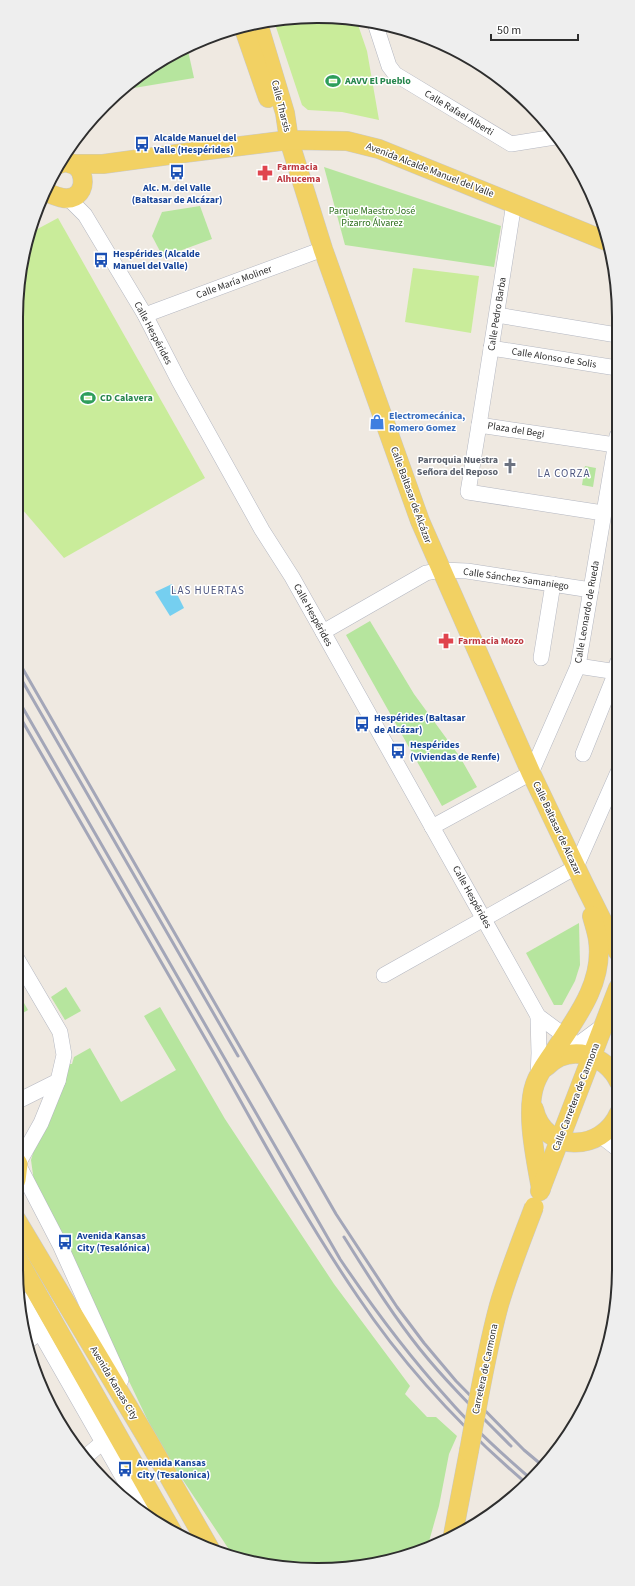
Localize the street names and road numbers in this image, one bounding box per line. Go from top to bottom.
street label: Calle Tharsis [268,79,294,133]
street label: Calle Rafael Alberti [422,87,496,139]
street label: Avenida Alcalde Manuel del Valle [364,139,496,201]
street label: Calle María Moliner [194,262,274,302]
street label: Calle Pedro Barba [484,276,510,352]
street label: Calle Hespérides [130,299,176,367]
street label: Calle Alonso de Solis [511,344,597,372]
street label: Plaza del Begi [486,419,546,441]
street label: Calle Baltasar de Alcázar [387,445,435,546]
street label: Calle Leonardo de Rueda [571,560,603,664]
street label: Calle Sánchez Samaniego [462,565,570,593]
street label: Calle Hespérides [290,581,336,649]
street label: Calle Baltasar de Alcazar [529,779,585,878]
street label: Calle Hespérides [449,863,495,931]
street label: Calle Carretera de Carmona [549,1041,603,1153]
street label: Carretera de Carmona [469,1323,501,1415]
street label: Avenida Kansas City [87,1344,142,1423]

